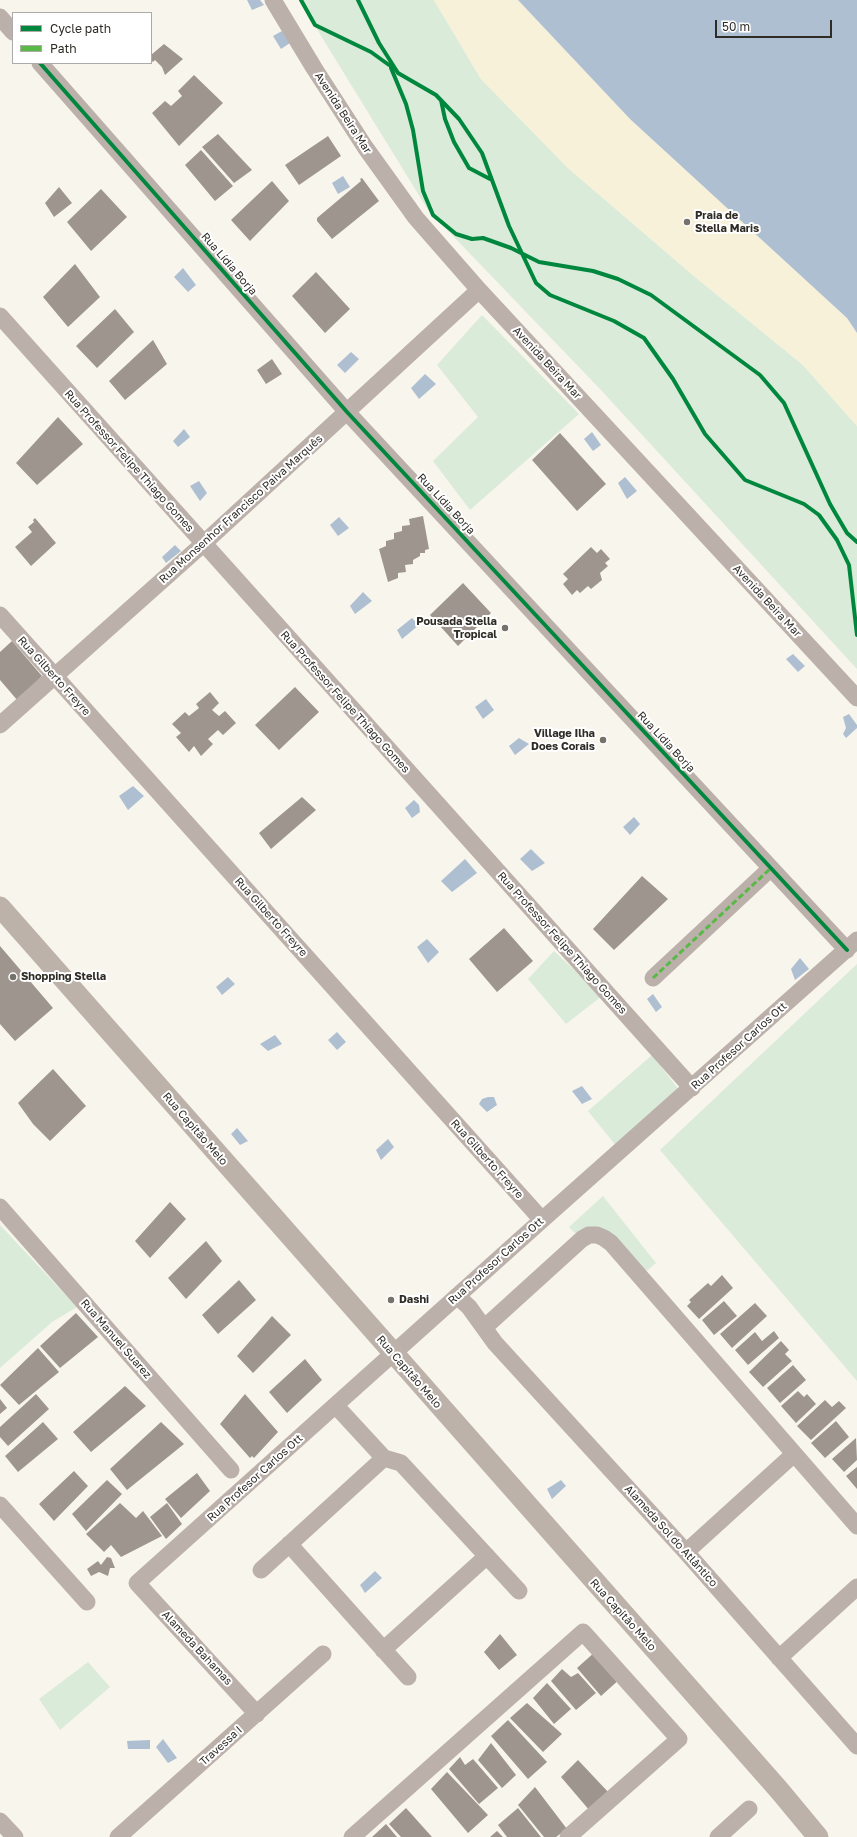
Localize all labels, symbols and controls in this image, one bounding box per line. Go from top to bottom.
legend [12,12,152,64]
scale bar [717,12,834,38]
text: 50 m [722,19,750,34]
text: Cycle path [50,21,111,36]
text: Path [50,41,77,56]
street label: Avenida Beira Mar [312,70,374,156]
place label: Praia de Stella Maris [695,209,759,235]
marker: Praia de Stella Maris [682,217,692,227]
street label: Rua Lídia Borja [198,230,260,298]
street label: Avenida Beira Mar [510,324,584,402]
street label: Rua Professor Felipe Thiago Gomes [62,387,196,535]
street label: Rua Monsenhor Francisco Paiva Marquês [157,432,325,586]
street label: Rua Lídia Borja [415,471,477,537]
street label: Avenida Beira Mar [730,562,804,640]
place label: Pousada Stella Tropical [416,615,497,641]
marker: Pousada Stella Tropical [500,623,510,633]
street label: Rua Professor Felipe Thiago Gomes [278,628,412,776]
street label: Rua Gilberto Freyre [15,634,93,718]
street label: Rua Lídia Borja [635,709,697,775]
place label: Village Ilha Does Corais [531,727,595,753]
marker: Village Ilha Does Corais [598,735,608,745]
street label: Rua Professor Felipe Thiago Gomes [495,869,629,1017]
street label: Rua Gilberto Freyre [232,875,310,959]
place label: Shopping Stella [21,970,106,984]
marker: Shopping Stella [8,972,18,982]
street label: Rua Profesor Carlos Ott [689,1000,789,1092]
street label: Rua Capitão Melo [160,1090,230,1168]
street label: Rua Gilberto Freyre [448,1117,526,1201]
street label: Rua Profesor Carlos Ott [446,1215,546,1307]
place label: Dashi [399,1293,429,1307]
marker: Dashi [386,1295,396,1305]
street label: Rua Manuel Suarez [78,1297,154,1381]
street label: Rua Capitão Melo [374,1333,444,1411]
street label: Rua Profesor Carlos Ott [205,1432,305,1524]
street label: Alameda Sol do Atlântico [622,1482,720,1590]
street label: Rua Capitão Melo [587,1576,659,1654]
street label: Alameda Bahamas [159,1608,235,1688]
street label: Travessa I [197,1724,245,1768]

